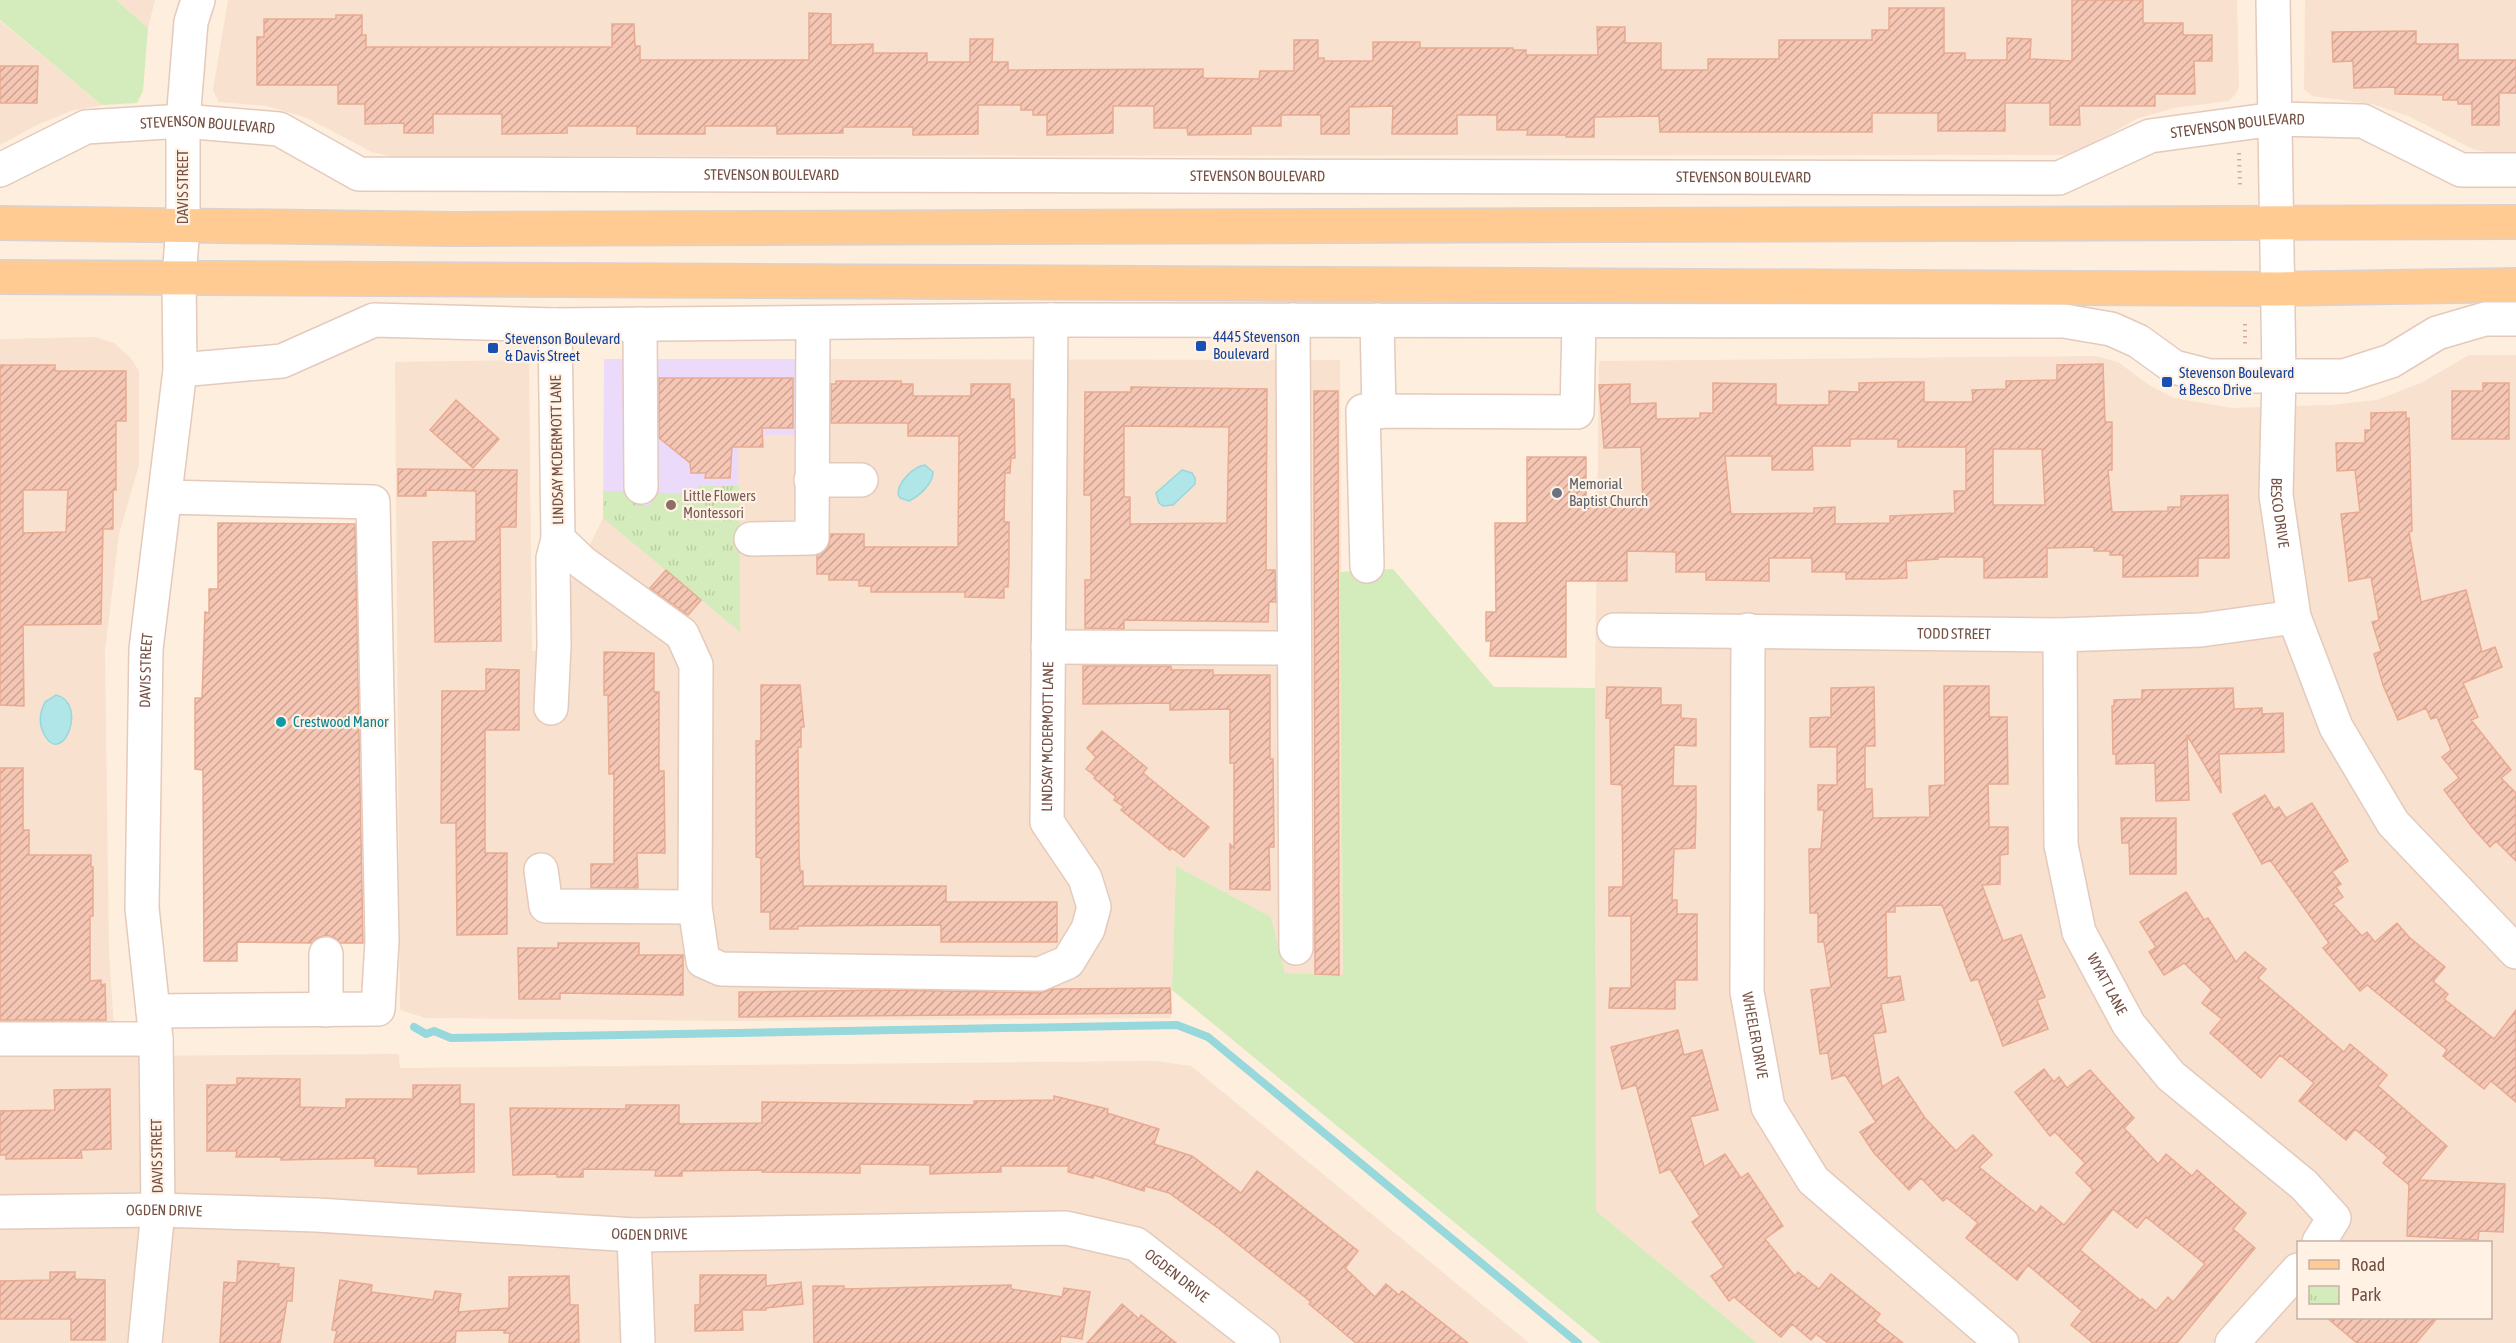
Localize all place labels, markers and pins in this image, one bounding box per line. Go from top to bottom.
place label: 4445 Stevenson Boulevard [1213,328,1300,362]
place label: Stevenson Boulevard & Davis Street [505,330,620,364]
marker: 4445 Stevenson Boulevard [1194,339,1208,353]
marker: Stevenson Boulevard & Davis Street [486,341,500,355]
place label: Stevenson Boulevard & Besco Drive [2179,364,2294,398]
marker: Stevenson Boulevard & Besco Drive [2160,375,2174,389]
place label: Memorial Baptist Church [1569,475,1648,509]
marker: Memorial Baptist Church [1550,486,1564,500]
place label: Little Flowers Montessori [683,487,756,521]
marker: Little Flowers Montessori [664,498,678,512]
place label: Crestwood Manor [293,713,389,730]
marker: Crestwood Manor [274,715,288,729]

